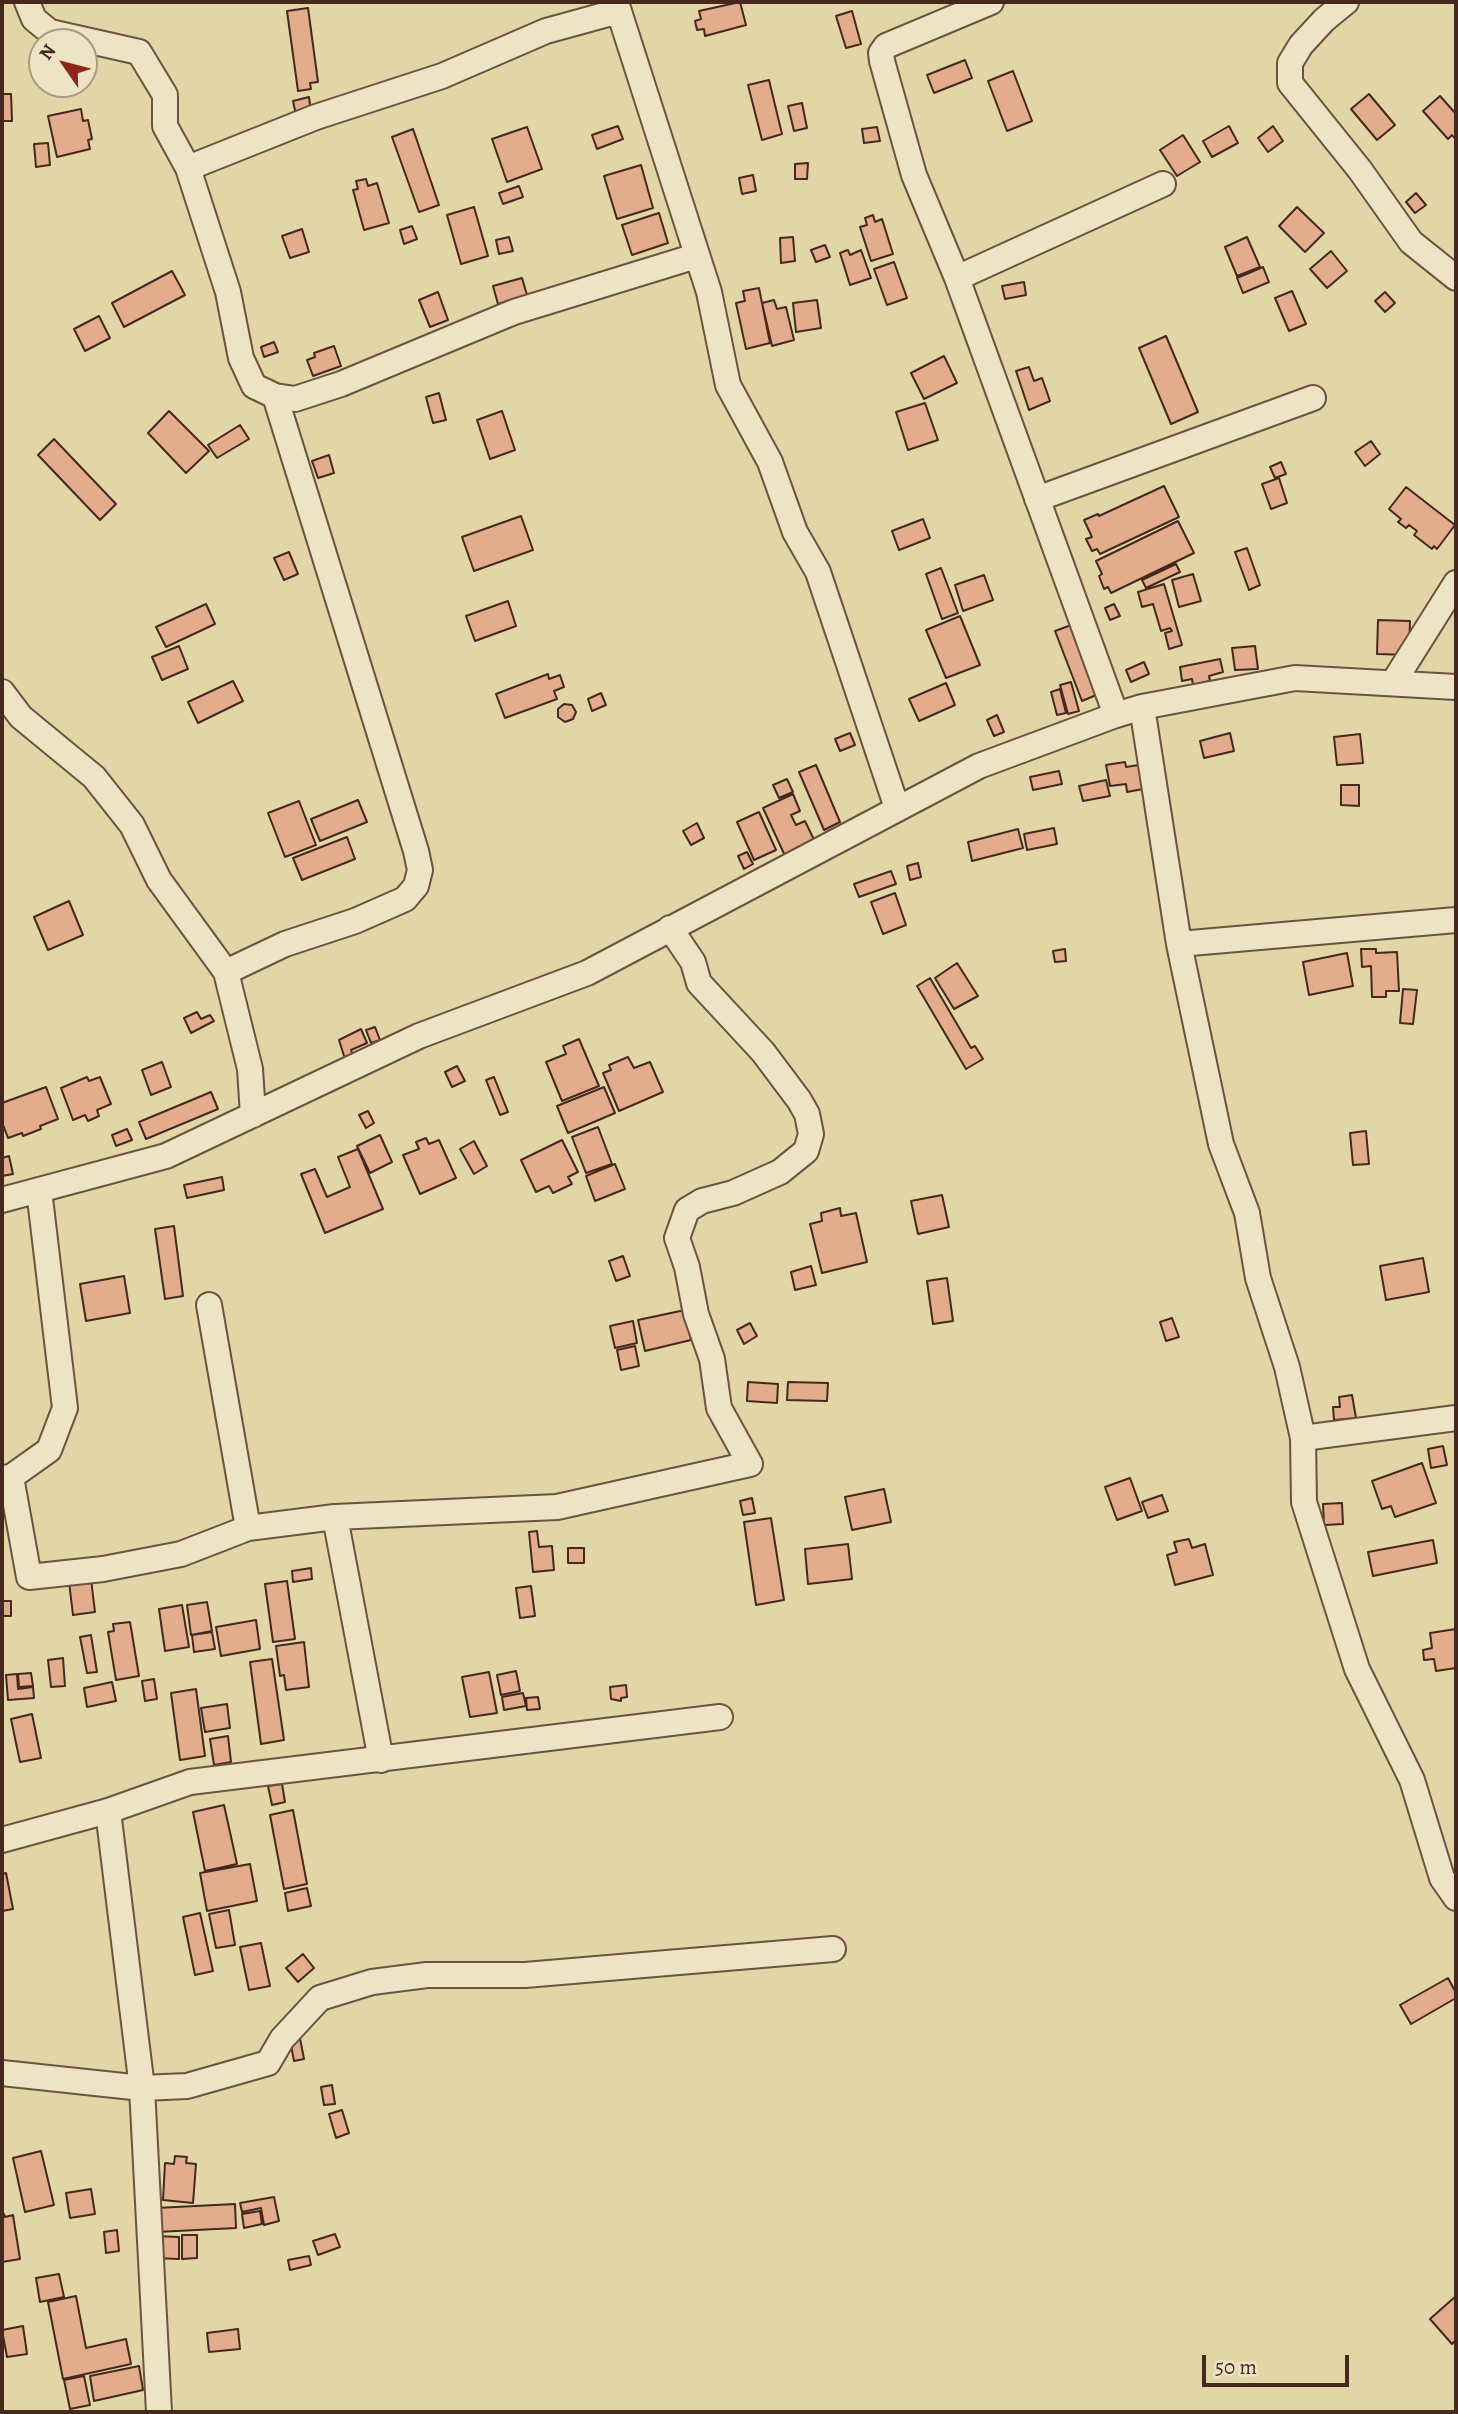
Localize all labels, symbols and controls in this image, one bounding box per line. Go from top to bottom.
north arrow [28,28,98,98]
text: N [33,39,62,65]
scale bar [1206,2340,1353,2384]
text: 50 m [1215,2353,1257,2381]

